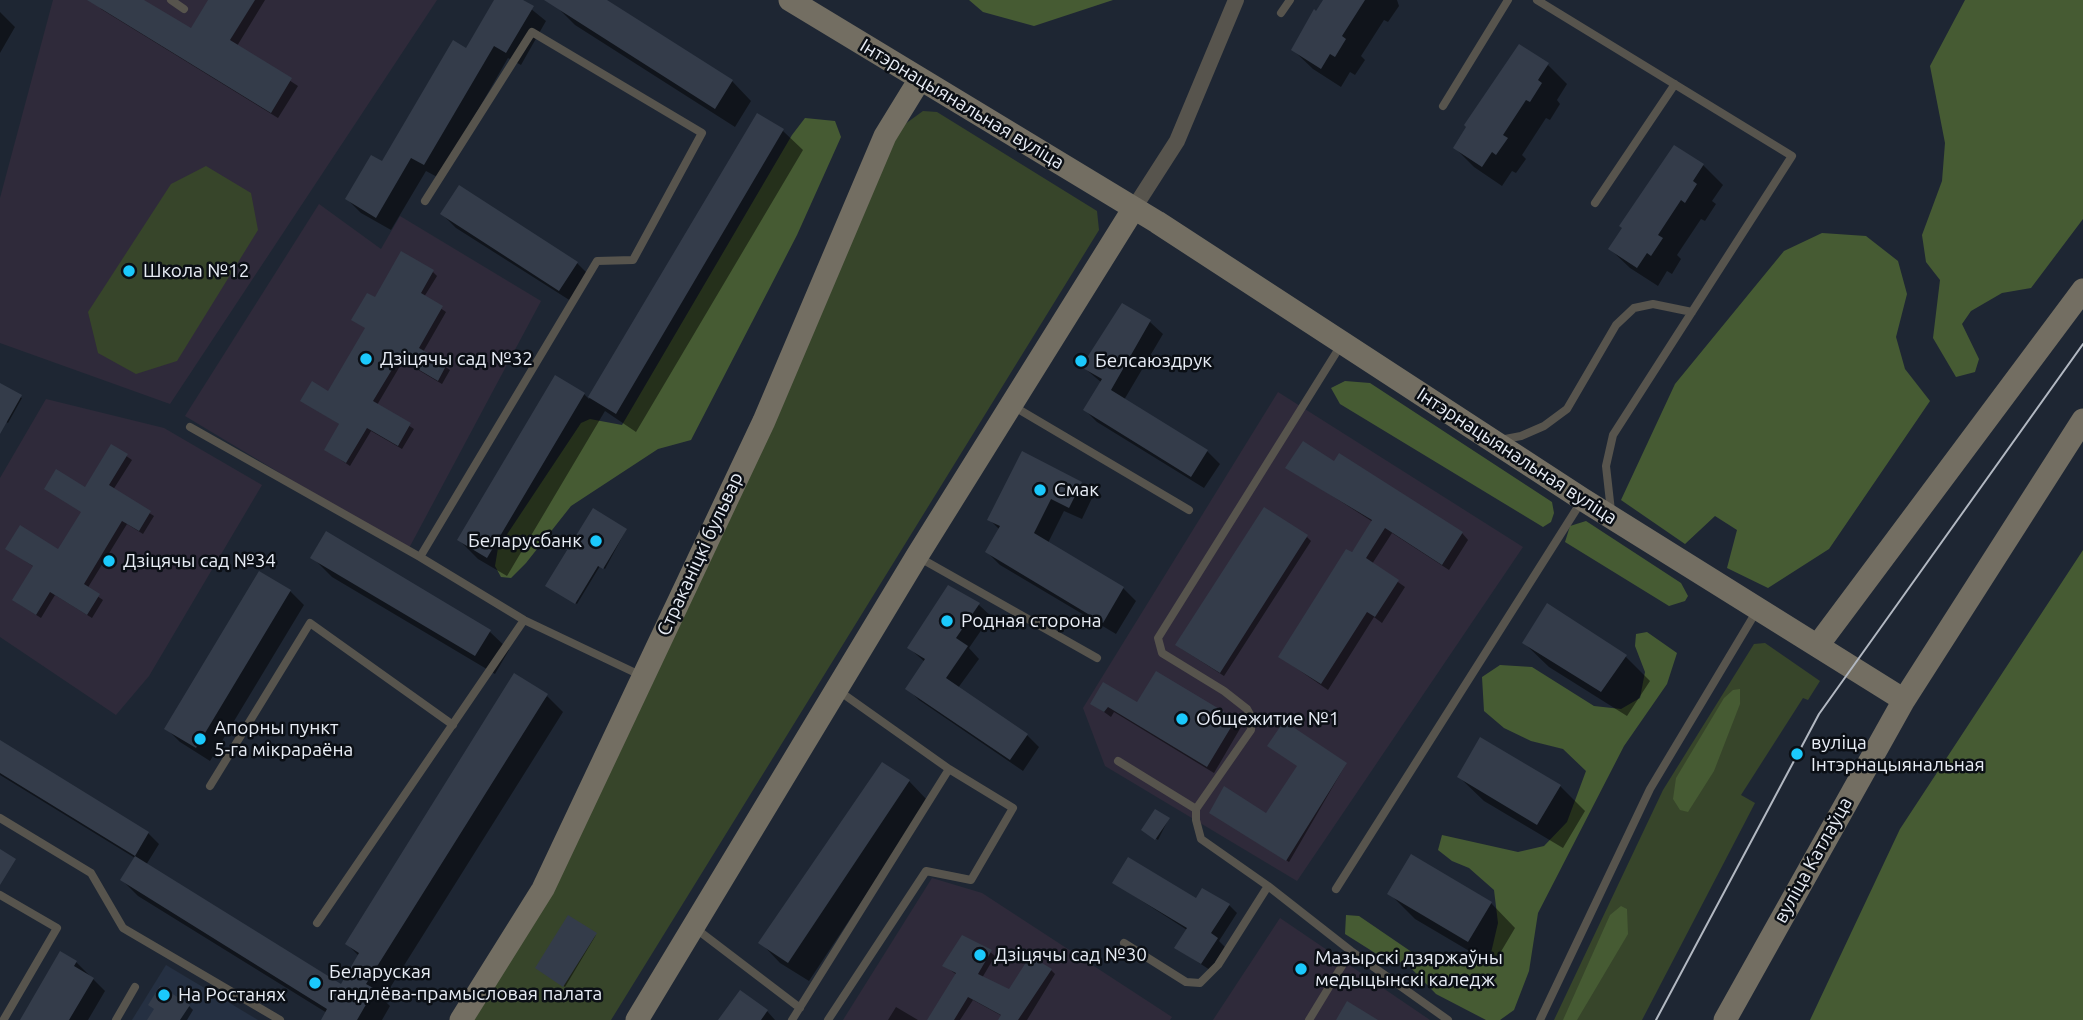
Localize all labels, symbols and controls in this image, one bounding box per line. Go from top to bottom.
street label: Інтэрнацыянальная вуліца [856,34,1068,174]
place label: Школа №12 [143,260,250,282]
marker: Школа №12 [121,263,137,279]
place label: Дзіцячы сад №32 [380,348,533,370]
place label: Белсаюздрук [1095,350,1212,372]
marker: Дзіцячы сад №32 [358,351,374,367]
marker: Белсаюздрук [1073,353,1089,369]
street label: Інтэрнацыянальная вуліца [1413,383,1621,529]
street label: Страканіцкі бульвар [652,469,748,639]
place label: Смак [1054,479,1099,501]
marker: Смак [1032,482,1048,498]
place label: Беларусбанк [468,530,582,552]
marker: Беларусбанк [588,533,604,549]
place label: Дзіцячы сад №34 [123,550,276,572]
marker: Дзіцячы сад №34 [101,553,117,569]
place label: Родная сторона [961,610,1102,632]
marker: Родная сторона [939,613,955,629]
place label: Общежитие №1 [1196,708,1339,730]
marker: Общежитие №1 [1174,711,1190,727]
place label: Апорны пункт 5-га мікрараёна [214,717,353,761]
marker: Апорны пункт 5-га мікрараёна [192,731,208,747]
place label: вуліца Інтэрнацыянальная [1811,732,1985,776]
marker: вуліца Інтэрнацыянальная [1789,746,1805,762]
street label: вуліца Катлаўца [1769,793,1857,927]
place label: Дзіцячы сад №30 [994,944,1147,966]
marker: Дзіцячы сад №30 [972,947,988,963]
place label: Мазырскі дзяржаўны медыцынскі каледж [1315,947,1503,991]
place label: Беларуская гандлёва-прамысловая палата [329,961,602,1005]
marker: Мазырскі дзяржаўны медыцынскі каледж [1293,961,1309,977]
marker: Беларуская гандлёва-прамысловая палата [307,975,323,991]
place label: На Ростанях [178,984,286,1006]
marker: На Ростанях [156,987,172,1003]

